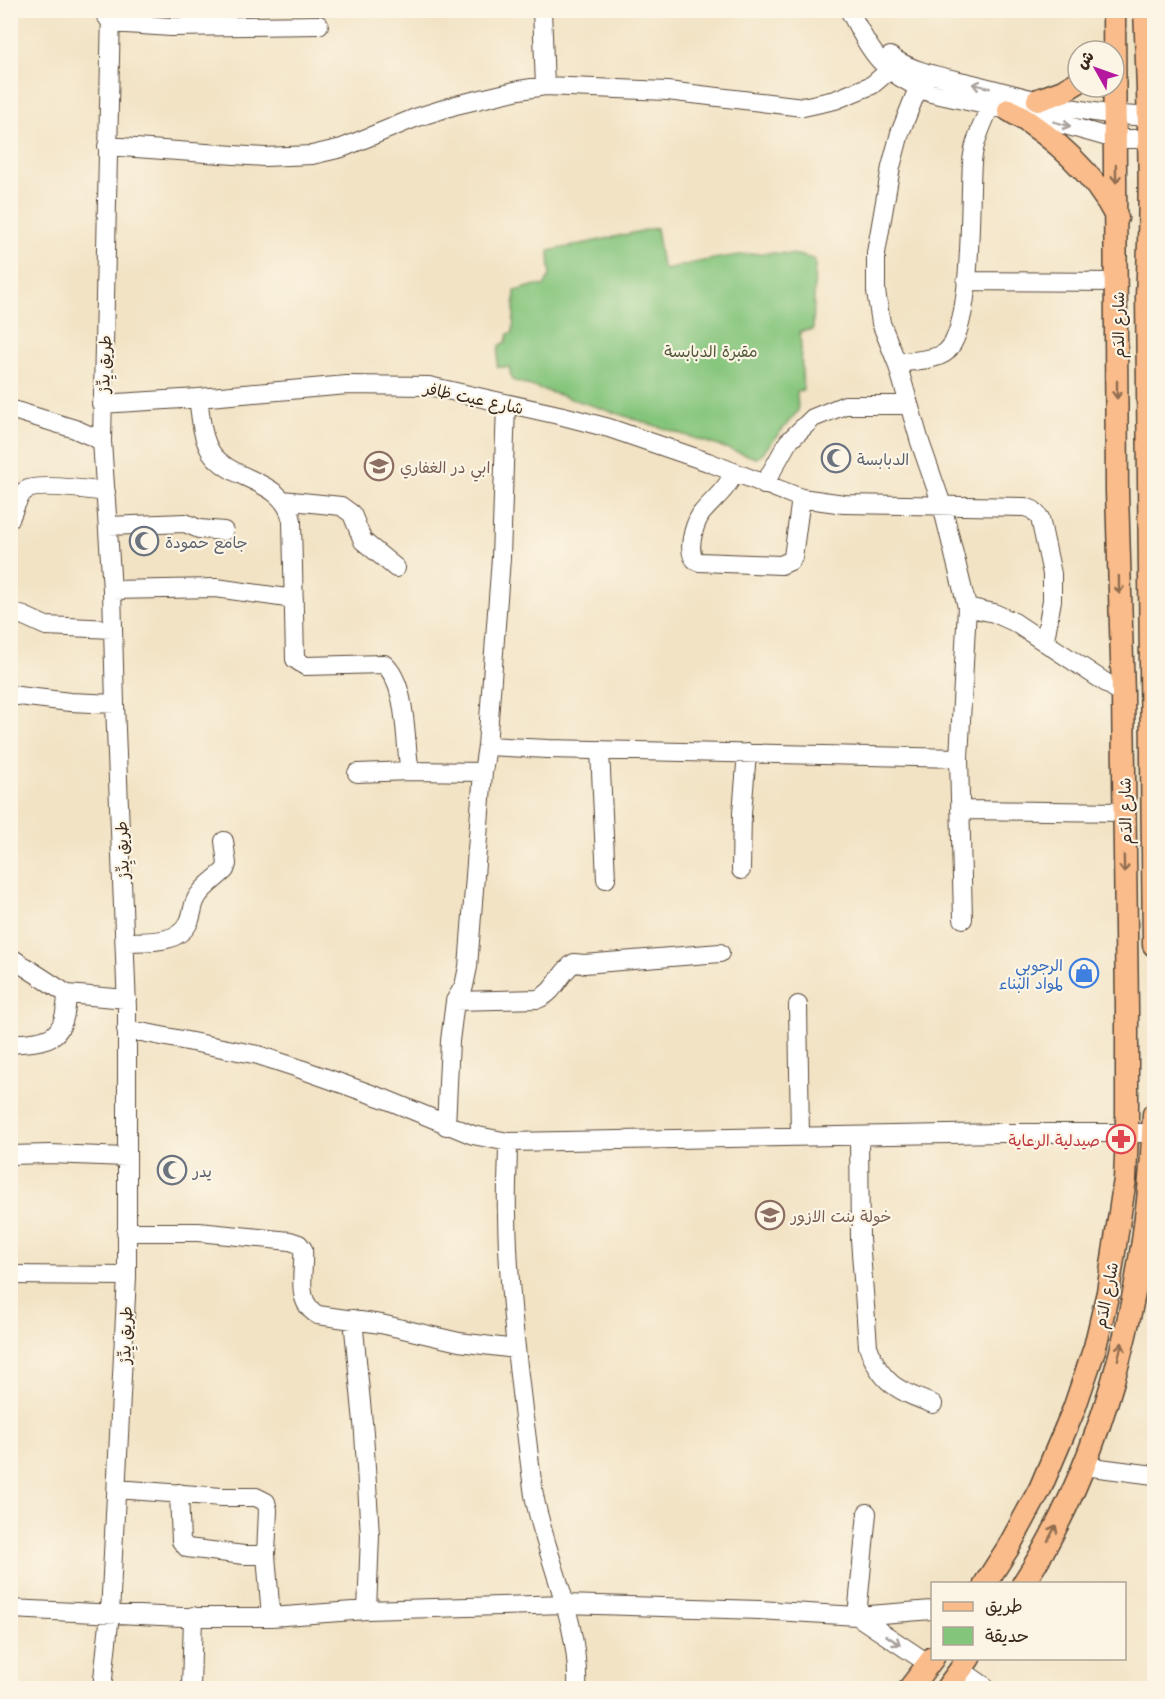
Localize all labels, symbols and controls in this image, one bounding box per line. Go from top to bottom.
north arrow [1066,39,1126,99]
text: ش [1069,44,1099,73]
one-way arrow [972,80,991,92]
one-way arrow [1052,119,1071,131]
one-way arrow [1110,163,1122,183]
street label: شارع الدَم [1105,291,1131,359]
street label: طريق يِدِّرْ [90,335,118,395]
park label: مقبرة الدبابسة [664,338,758,362]
street label: شارع عيت ظافر [420,374,526,420]
one-way arrow [1111,379,1123,399]
mosque icon: الدبابسة [820,442,852,474]
place label: الدبابسة [857,446,909,470]
school or university icon: ابي در الغفاري [363,450,395,482]
place label: ابي در الغفاري [400,454,490,482]
mosque icon: جامع حمودة [128,525,160,557]
place label: جامع حمودة [165,529,248,554]
one-way arrow [1113,574,1125,594]
street label: شارع الدَم [1111,777,1139,845]
street label: طريق يِدِّرْ [108,821,136,881]
one-way arrow [1118,853,1130,873]
place label: الرجوبي لمواد البناء [999,952,1063,994]
shop icon: الرجوبي لمواد البناء [1068,957,1100,989]
pharmacy icon: صيدلية الرعاية [1105,1123,1137,1155]
place label: صيدلية الرعاية [1008,1127,1100,1151]
mosque icon: يدر [156,1154,188,1186]
place label: يدر [191,1158,212,1182]
school or university icon: خولة بنت الازور [754,1199,786,1231]
place label: خولة بنت الازور [789,1203,891,1227]
street label: شارع الدَم [1087,1260,1125,1331]
street label: طريق يِدِّرْ [111,1306,139,1366]
one-way arrow [1115,1341,1127,1360]
one-way arrow [1047,1524,1058,1542]
legend [931,1582,1126,1660]
text: طريق [985,1591,1023,1618]
text: حديقة [985,1621,1029,1648]
one-way arrow [885,1634,902,1647]

